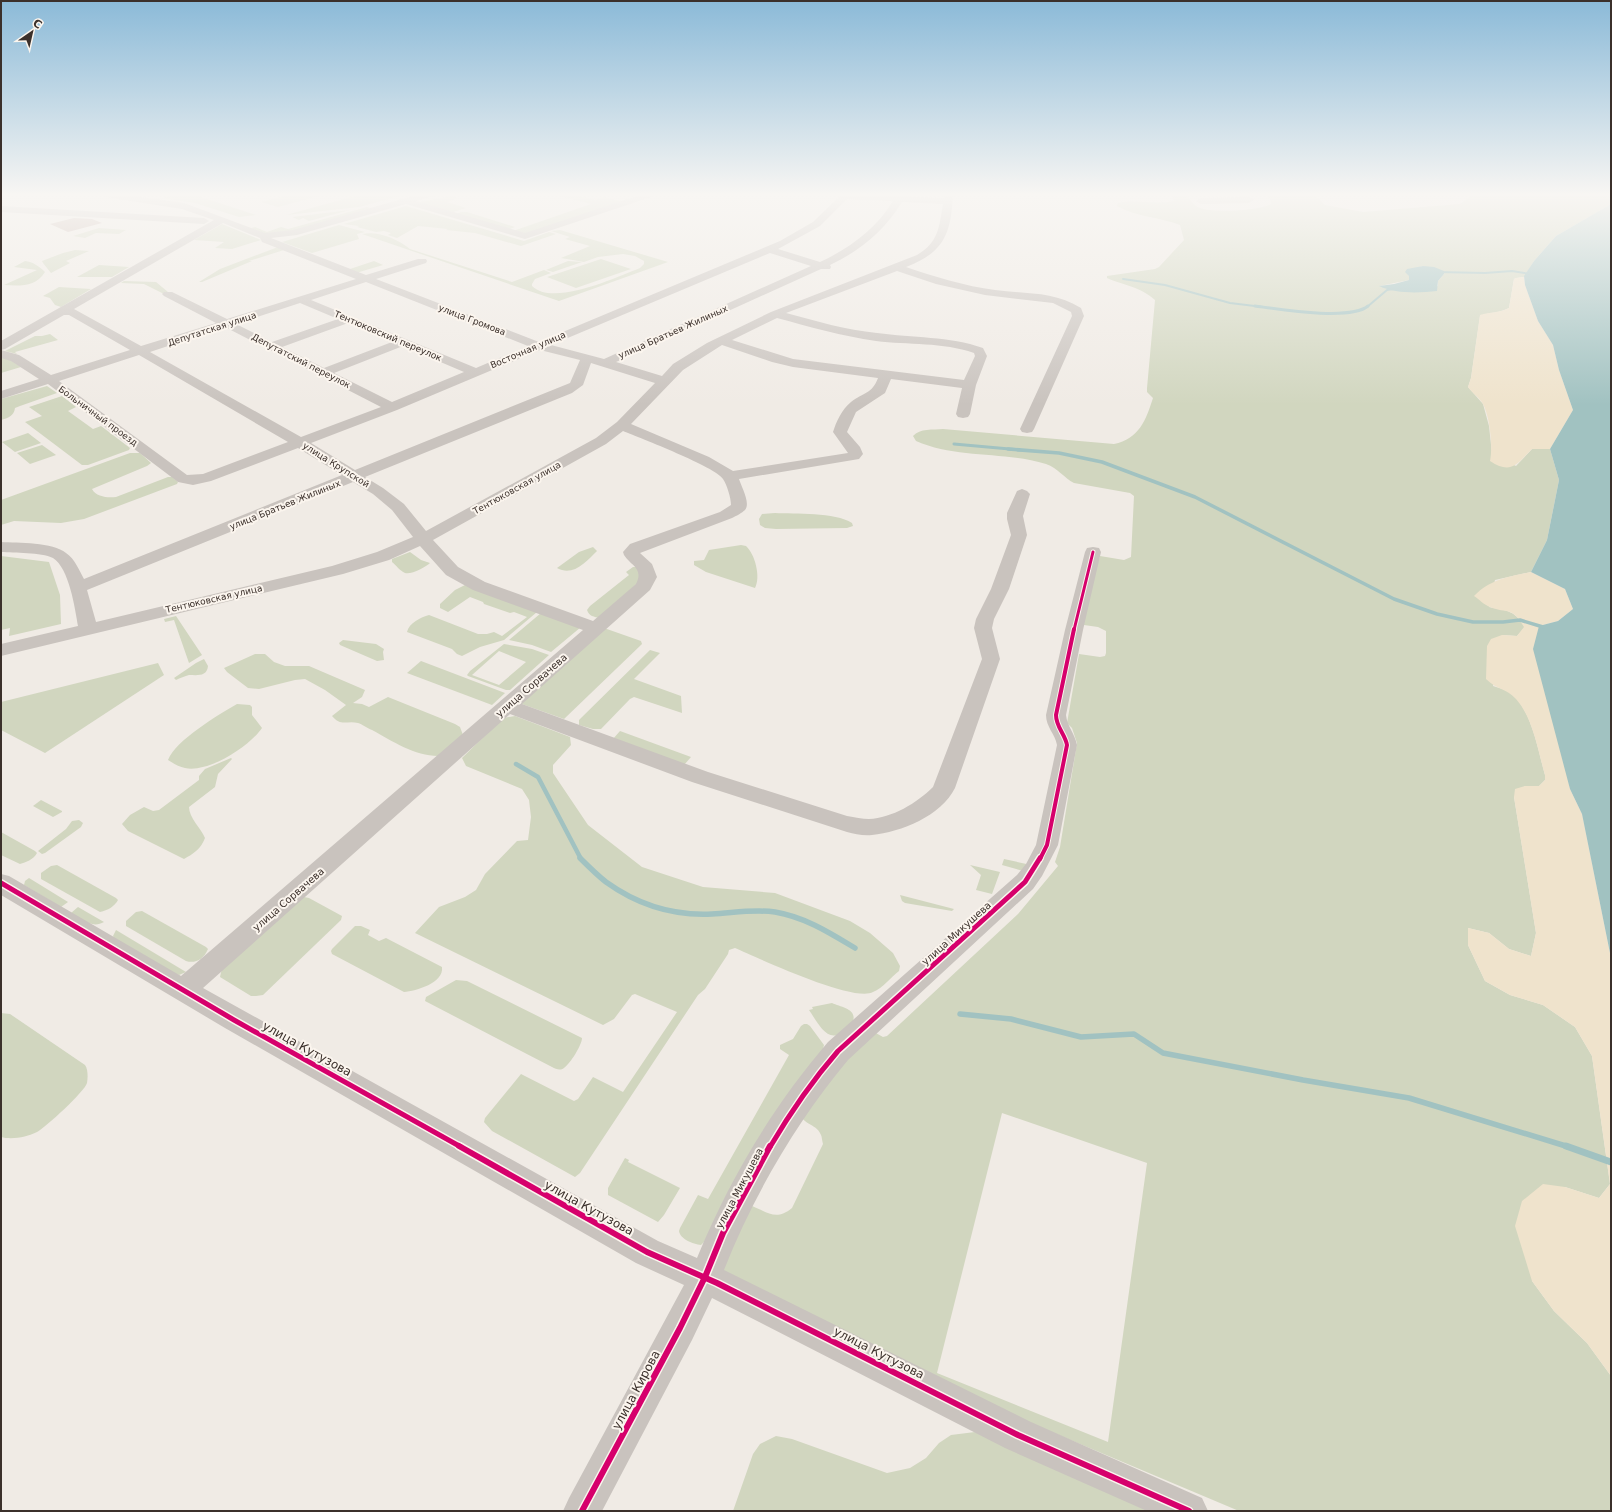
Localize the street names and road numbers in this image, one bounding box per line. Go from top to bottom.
street label: улица Громова [437,303,507,337]
street label: улица Братьев Жилиных [617,303,730,361]
street label: Тентюковский переулок [332,308,444,363]
street label: Депутатская улица [166,310,258,348]
street label: Восточная улица [489,330,567,370]
street label: Депутатский переулок [250,332,353,391]
street label: Больничный проезд [57,384,139,448]
street label: улица Крупской [301,440,371,490]
street label: Тентюковская улица [471,460,563,517]
street label: улица Братьев Жилиных [228,478,342,532]
street label: Тентюковская улица [164,583,263,615]
street label: улица Сорвачева [494,652,569,719]
street label: улица Сорвачева [251,866,326,933]
street label: улица Микушева [919,899,993,967]
street label: улица Кутузова [260,1019,354,1079]
street label: улица Микушева [714,1146,765,1230]
street label: улица Кутузова [542,1178,636,1238]
street label: улица Кутузова [831,1324,927,1382]
street label: улица Кирова [609,1348,663,1432]

